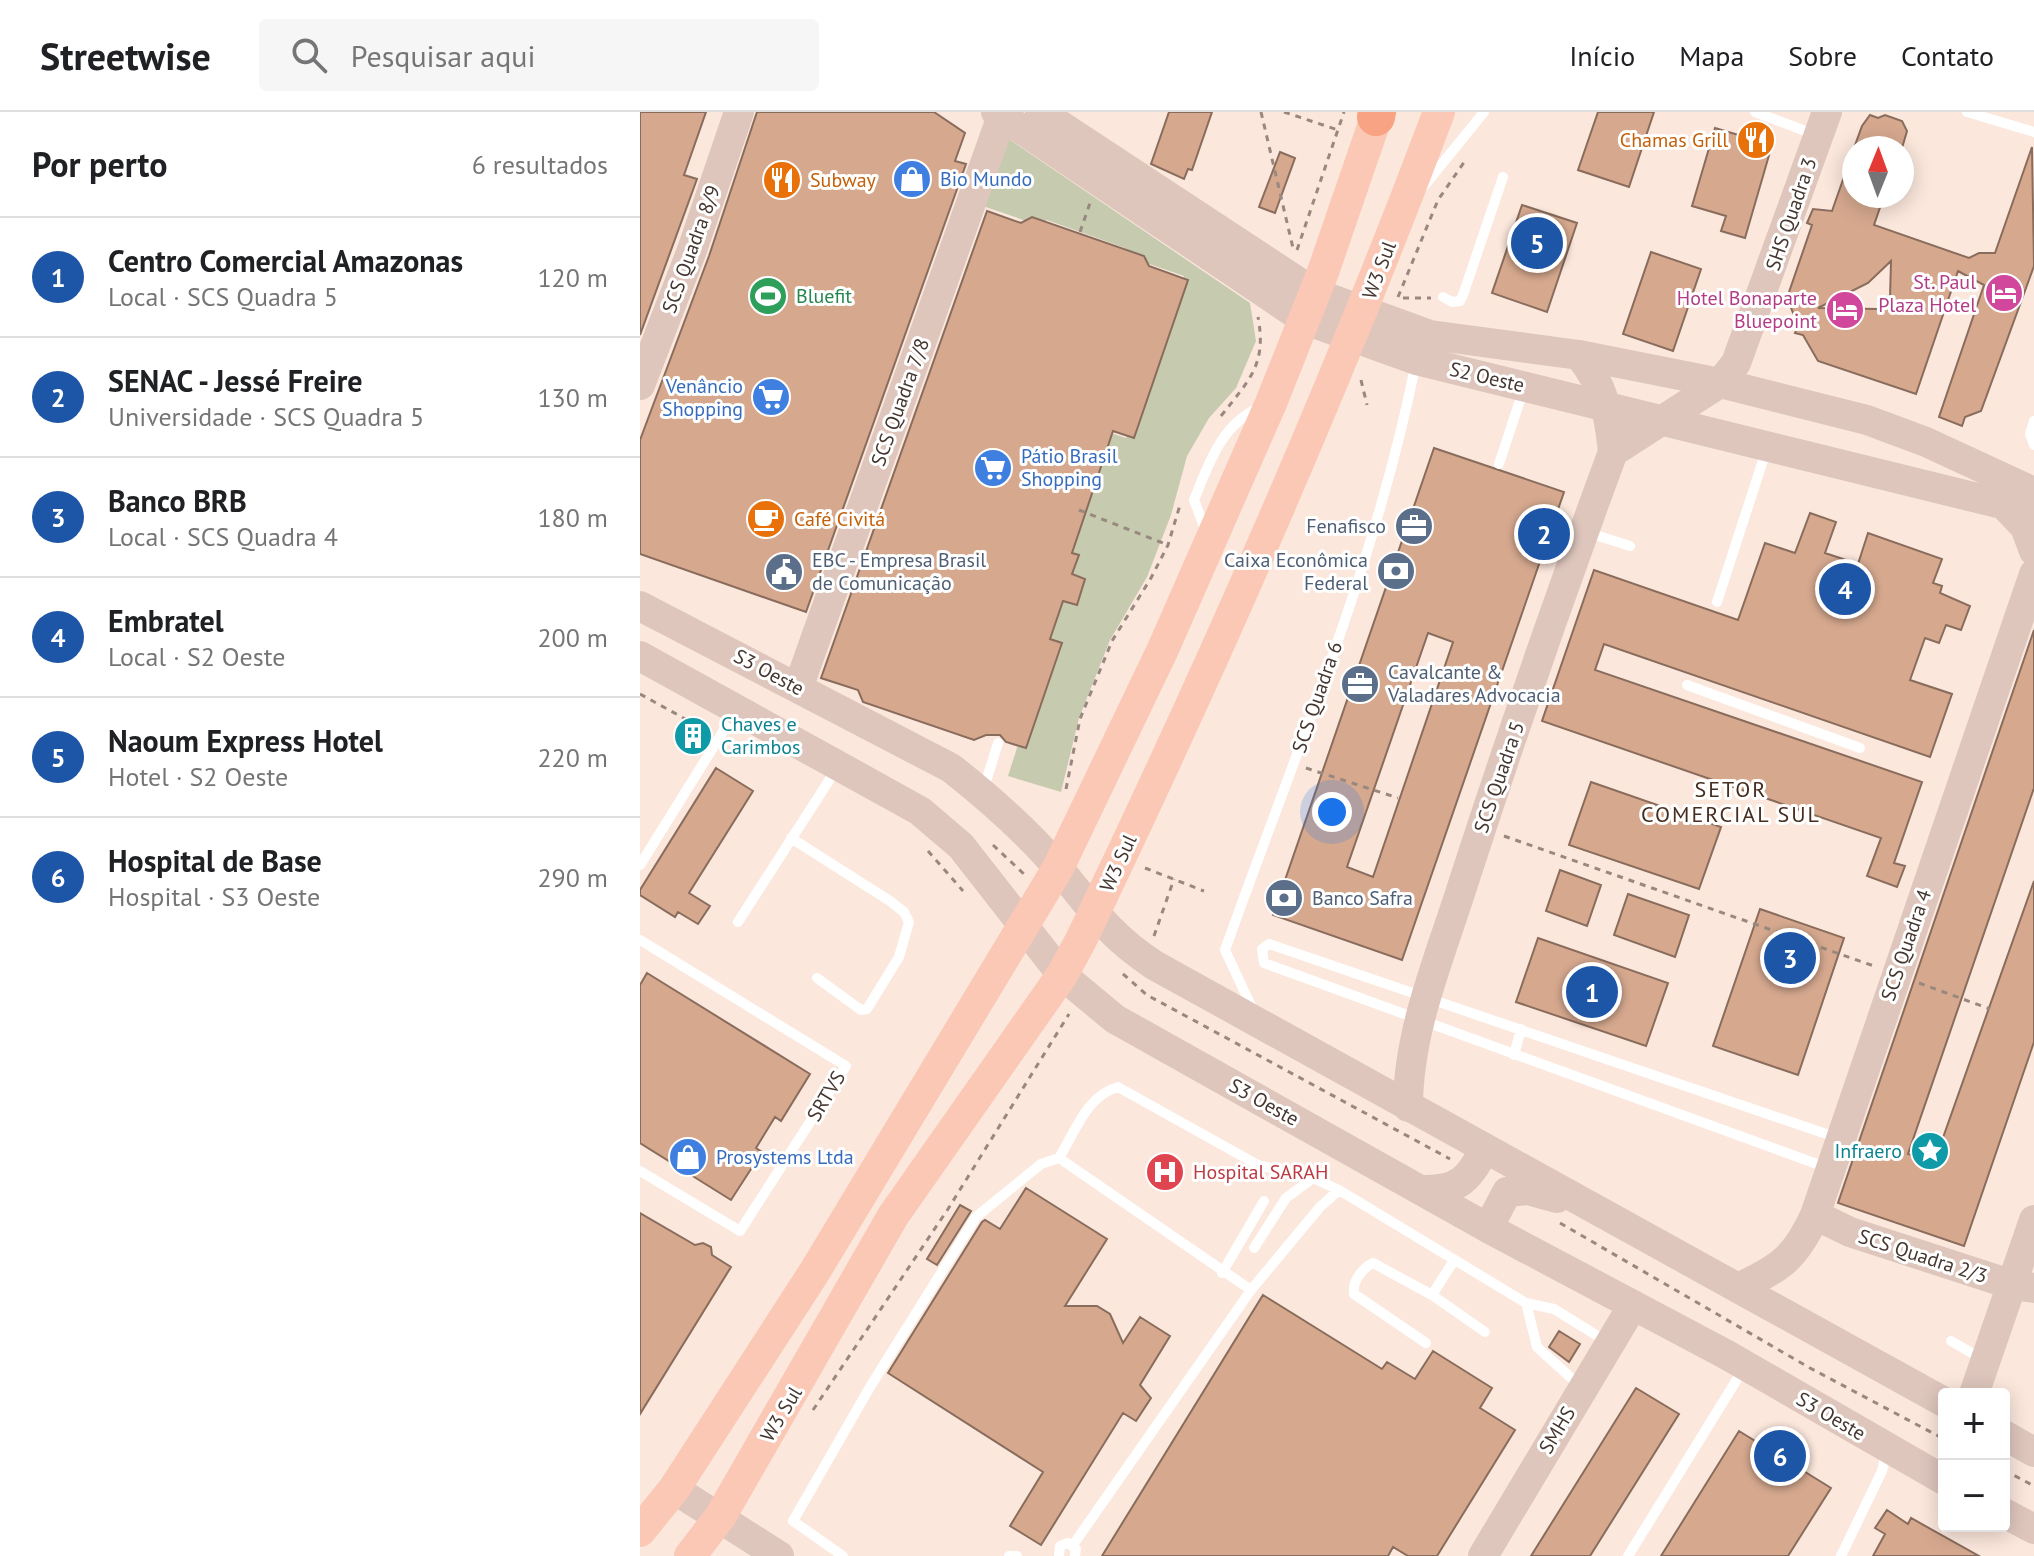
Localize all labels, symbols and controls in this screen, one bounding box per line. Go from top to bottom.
search box [259,19,819,91]
text: Streetwise [40,31,211,80]
icon: search [287,33,331,77]
text: Pesquisar aqui [351,36,536,75]
text: Início [1569,37,1635,74]
text: Mapa [1679,37,1744,74]
text: Sobre [1788,37,1857,74]
text: Contato [1901,37,1994,74]
restaurant icon: Chamas Grill [1735,119,1777,161]
place label: Chamas Grill [1620,127,1728,153]
north arrow [1842,136,1914,208]
text: Por perto [32,142,168,186]
text: 6 resultados [472,148,608,181]
street label: SHS Quadra 3 [1759,154,1823,274]
shop icon: Bio Mundo [891,158,933,200]
restaurant icon: Subway [761,159,803,201]
place label: Bio Mundo [940,166,1032,192]
place label: Subway [810,167,877,193]
street label: SCS Quadra 8/9 [656,182,726,316]
pin: 5 [1511,213,1563,273]
street label: W3 Sul [1356,237,1402,303]
text: Centro Comercial Amazonas [108,241,463,280]
text: 1 [51,261,65,294]
text: 120 m [537,261,608,294]
place label: St. Paul Plaza Hotel [1878,269,1976,318]
hotel icon: St. Paul Plaza Hotel [1983,272,2025,314]
sports icon: Bluefit [747,275,789,317]
text: Local · SCS Quadra 5 [108,280,338,313]
place label: Bluefit [796,283,852,309]
place label: Hotel Bonaparte Bluepoint [1677,285,1817,334]
hotel icon: Hotel Bonaparte Bluepoint [1824,289,1866,331]
street label: SCS Quadra 7/8 [865,335,935,469]
street label: S2 Oeste [1447,356,1527,398]
text: SENAC - Jessé Freire [108,361,363,400]
place label: Venâncio Shopping [662,373,743,422]
supermarket icon: Venâncio Shopping [750,376,792,418]
text: 2 [51,381,65,414]
text: 130 m [537,381,608,414]
text: Universidade · SCS Quadra 5 [108,400,424,433]
place label: Pátio Brasil Shopping [1021,443,1118,492]
supermarket icon: Pátio Brasil Shopping [972,447,1014,489]
text: Banco BRB [108,481,247,520]
cafe icon: Café Civitá [745,498,787,540]
text: 3 [51,501,65,534]
text: 180 m [537,501,608,534]
pin: 2 [1518,504,1570,564]
office icon: Fenafisco [1393,505,1435,547]
place label: Café Civitá [794,506,885,532]
place label: Fenafisco [1306,513,1386,539]
text: Local · SCS Quadra 4 [108,520,338,553]
place label: EBC - Empresa Brasil de Comunicação [812,547,986,596]
place label: Caixa Econômica Federal [1224,547,1368,596]
bank icon: Caixa Econômica Federal [1375,550,1417,592]
public building icon: EBC - Empresa Brasil de Comunicação [763,551,805,593]
pin: 4 [1819,559,1871,619]
text: Embratel [108,601,224,640]
text: 4 [51,621,65,654]
text: 200 m [537,621,608,654]
street label: SCS Quadra 6 [1286,638,1348,756]
text: Local · S2 Oeste [108,640,285,673]
street label: S3 Oeste [729,643,809,701]
place label: Cavalcante & Valadares Advocacia [1387,659,1561,708]
office icon: Cavalcante & Valadares Advocacia [1339,663,1381,705]
place label: Chaves e Carimbos [721,711,800,760]
building icon: Chaves e Carimbos [672,715,714,757]
street label: SCS Quadra 5 [1468,718,1530,836]
text: Naoum Express Hotel [108,721,383,760]
text: 5 [51,741,65,774]
text: 220 m [537,741,608,774]
text: Hotel · S2 Oeste [108,760,288,793]
district label: SETOR COMERCIAL SUL [1641,775,1821,828]
your location [1312,792,1352,832]
street label: W3 Sul [1094,830,1143,896]
text: Hospital de Base [108,841,322,880]
text: 6 [51,861,65,894]
text: 290 m [537,861,608,894]
bank icon: Banco Safra [1263,877,1305,919]
text: Hospital · S3 Oeste [108,880,320,913]
place label: Banco Safra [1312,885,1413,911]
street label: SCS Quadra 4 [1875,886,1937,1004]
pin: 3 [1764,928,1816,988]
pin: 1 [1566,962,1618,1022]
street label: SRTVS [801,1066,851,1126]
street label: S3 Oeste [1225,1072,1303,1132]
place icon: Infraero [1909,1130,1951,1172]
shop icon: Prosystems Ltda [667,1136,709,1178]
place label: Infraero [1834,1138,1902,1164]
place label: Prosystems Ltda [716,1144,854,1170]
hospital icon: Hospital SARAH [1144,1151,1186,1193]
place label: Hospital SARAH [1193,1159,1328,1185]
street label: SCS Quadra 2/3 [1855,1223,1991,1289]
street label: W3 Sul [754,1381,808,1446]
street label: S3 Oeste [1792,1386,1870,1446]
map controls [1938,1388,2010,1532]
button: + [1938,1388,2010,1460]
street label: SMHS [1533,1402,1581,1458]
pin: 6 [1754,1426,1806,1486]
button: − [1938,1460,2010,1532]

